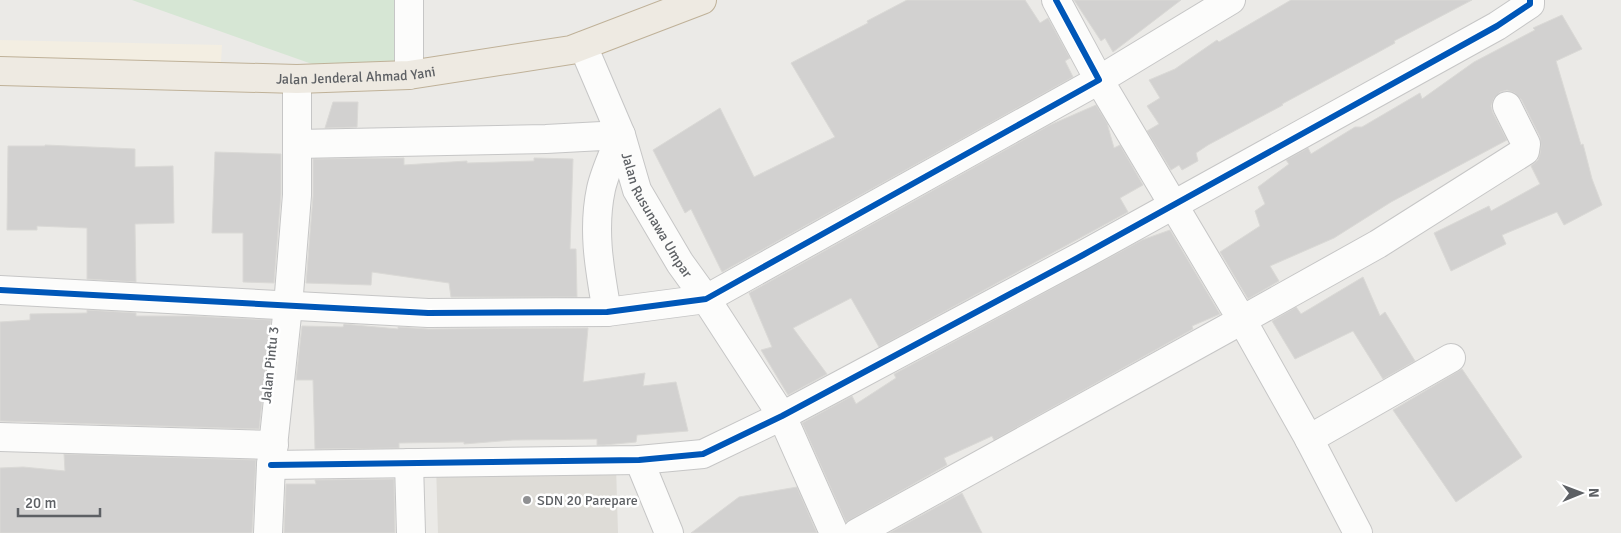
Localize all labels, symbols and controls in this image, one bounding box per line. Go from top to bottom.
street label: Jalan Jenderal Ahmad Yani [276,63,437,88]
street label: Jalan Rusunawa Umpar [618,150,697,282]
street label: Jalan Pintu 3 [257,326,283,404]
north arrow [1556,468,1606,518]
scale bar [18,486,100,518]
text: N [1585,488,1602,498]
place label: SDN 20 Parepare [537,492,638,509]
text: 20 m [25,494,56,512]
marker: SDN 20 Parepare [521,494,533,506]

